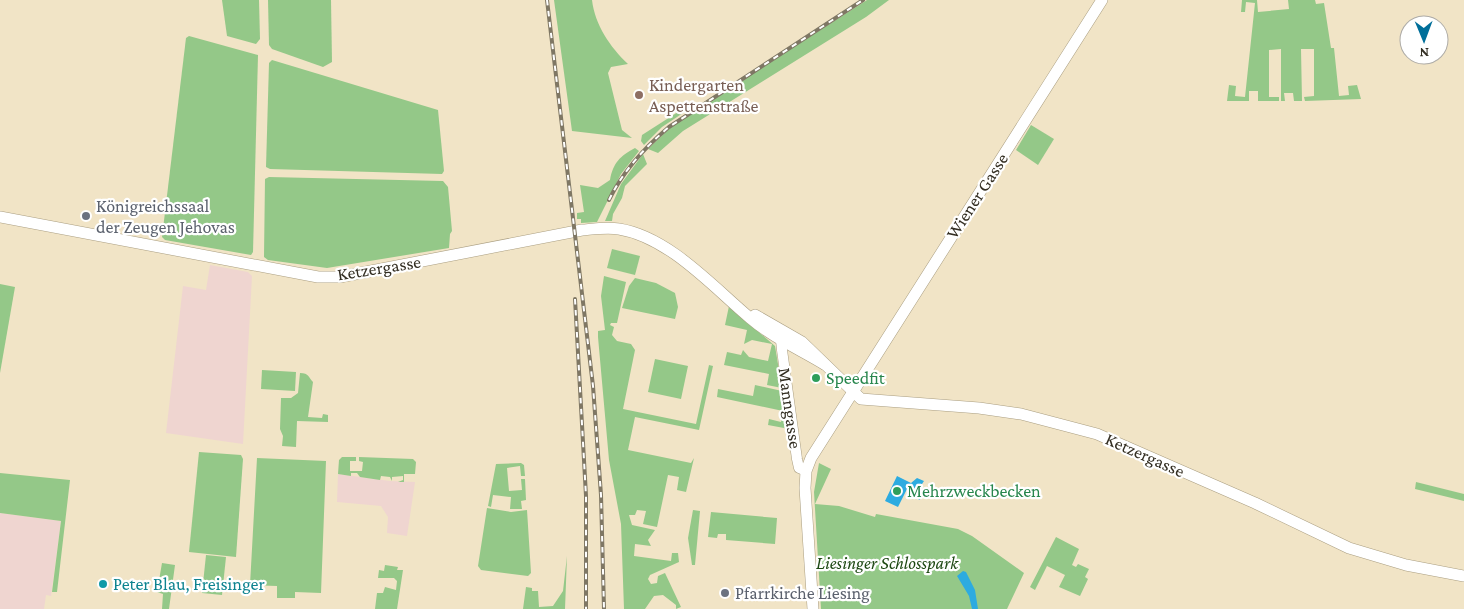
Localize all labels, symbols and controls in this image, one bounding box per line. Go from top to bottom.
north arrow [1399,15,1449,65]
text: N [1419,45,1429,61]
place label: Kindergarten Aspettenstraße [649,75,758,116]
marker: Kindergarten Aspettenstraße [633,89,645,101]
street label: Wiener Gasse [942,149,1012,243]
place label: Königreichssaal der Zeugen Jehovas [96,196,235,237]
marker: Königreichssaal der Zeugen Jehovas [80,210,92,222]
street label: Ketzergasse [336,251,422,284]
street label: Manngasse [774,366,806,450]
place label: Speedfit [826,368,886,388]
marker: Speedfit [810,372,822,384]
street label: Ketzergasse [1102,429,1188,481]
place label: Mehrzweckbecken [907,481,1041,501]
marker: Mehrzweckbecken [891,485,903,497]
park label: Liesinger Schlosspark [816,553,959,573]
place label: Peter Blau, Freisinger [113,574,265,594]
marker: Peter Blau, Freisinger [97,578,109,590]
place label: Pfarrkirche Liesing [735,583,870,603]
marker: Pfarrkirche Liesing [719,587,731,599]

